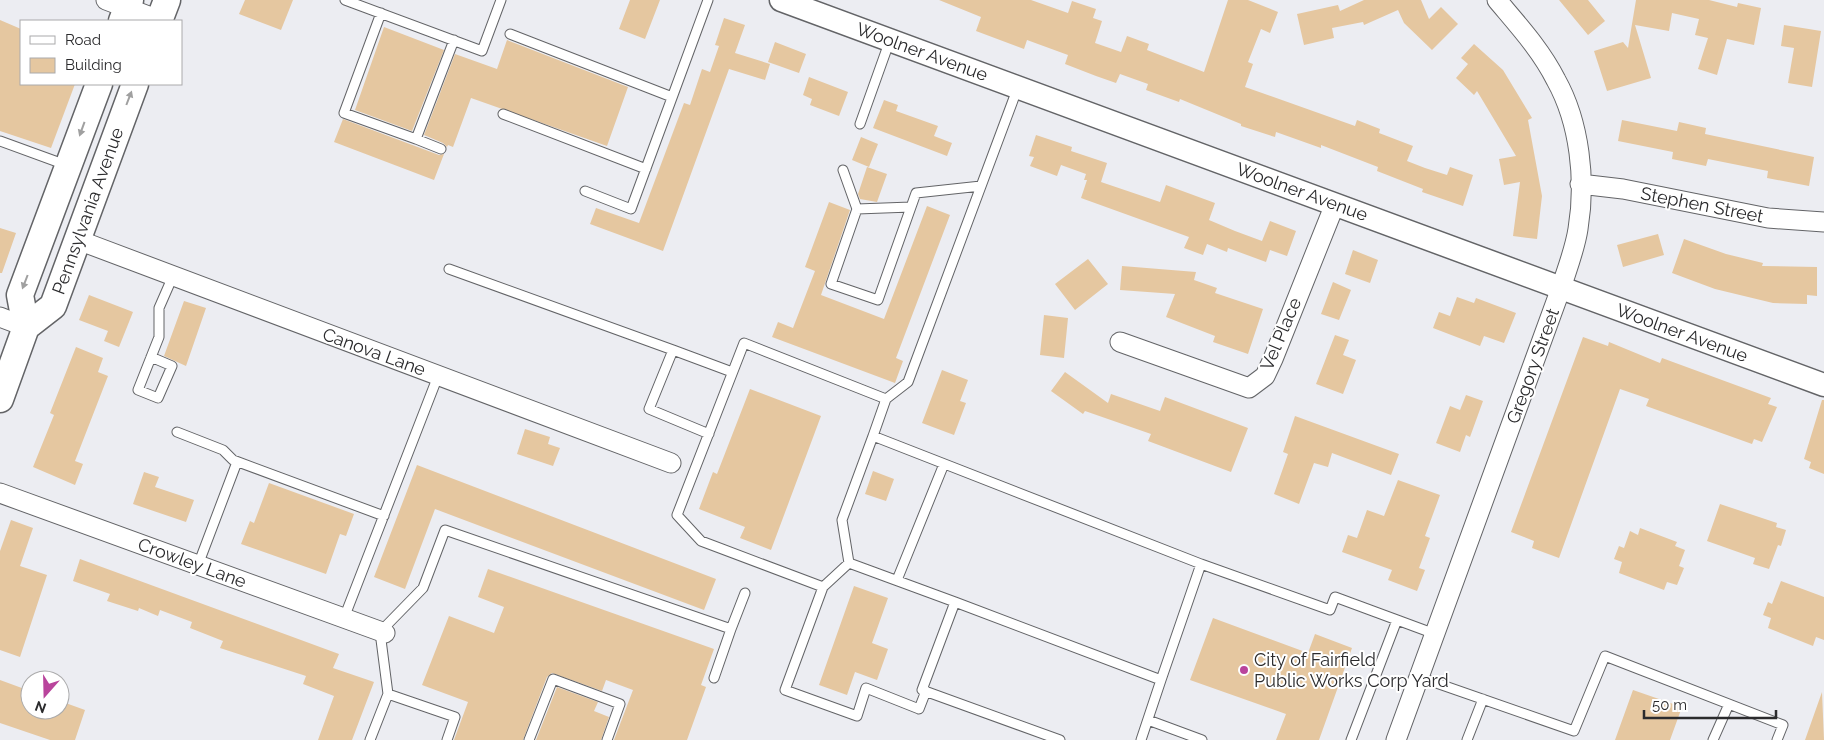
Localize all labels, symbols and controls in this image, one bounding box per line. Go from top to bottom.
street label: Woolner Avenue [854,18,991,85]
legend [20,20,182,85]
text: Road [65,31,101,49]
text: Building [65,56,122,74]
one-way arrow [126,91,134,106]
one-way arrow [78,122,85,137]
street label: Pennsylvania Avenue [48,124,128,297]
street label: Woolner Avenue [1234,158,1371,225]
street label: Stephen Street [1639,182,1765,227]
one-way arrow [21,274,28,289]
street label: Vel Place [1256,294,1305,373]
street label: Woolner Avenue [1614,299,1751,366]
street label: Gregory Street [1502,305,1563,426]
street label: Canova Lane [320,323,429,380]
street label: Crowley Lane [135,533,250,592]
place label: City of Fairfield Public Works Corp Yard [1254,649,1449,691]
marker: City of Fairfield Public Works Corp Yard [1238,664,1250,676]
north arrow [20,670,70,720]
scale bar [1644,688,1776,720]
text: 50 m [1652,696,1687,714]
text: N [33,698,48,717]

